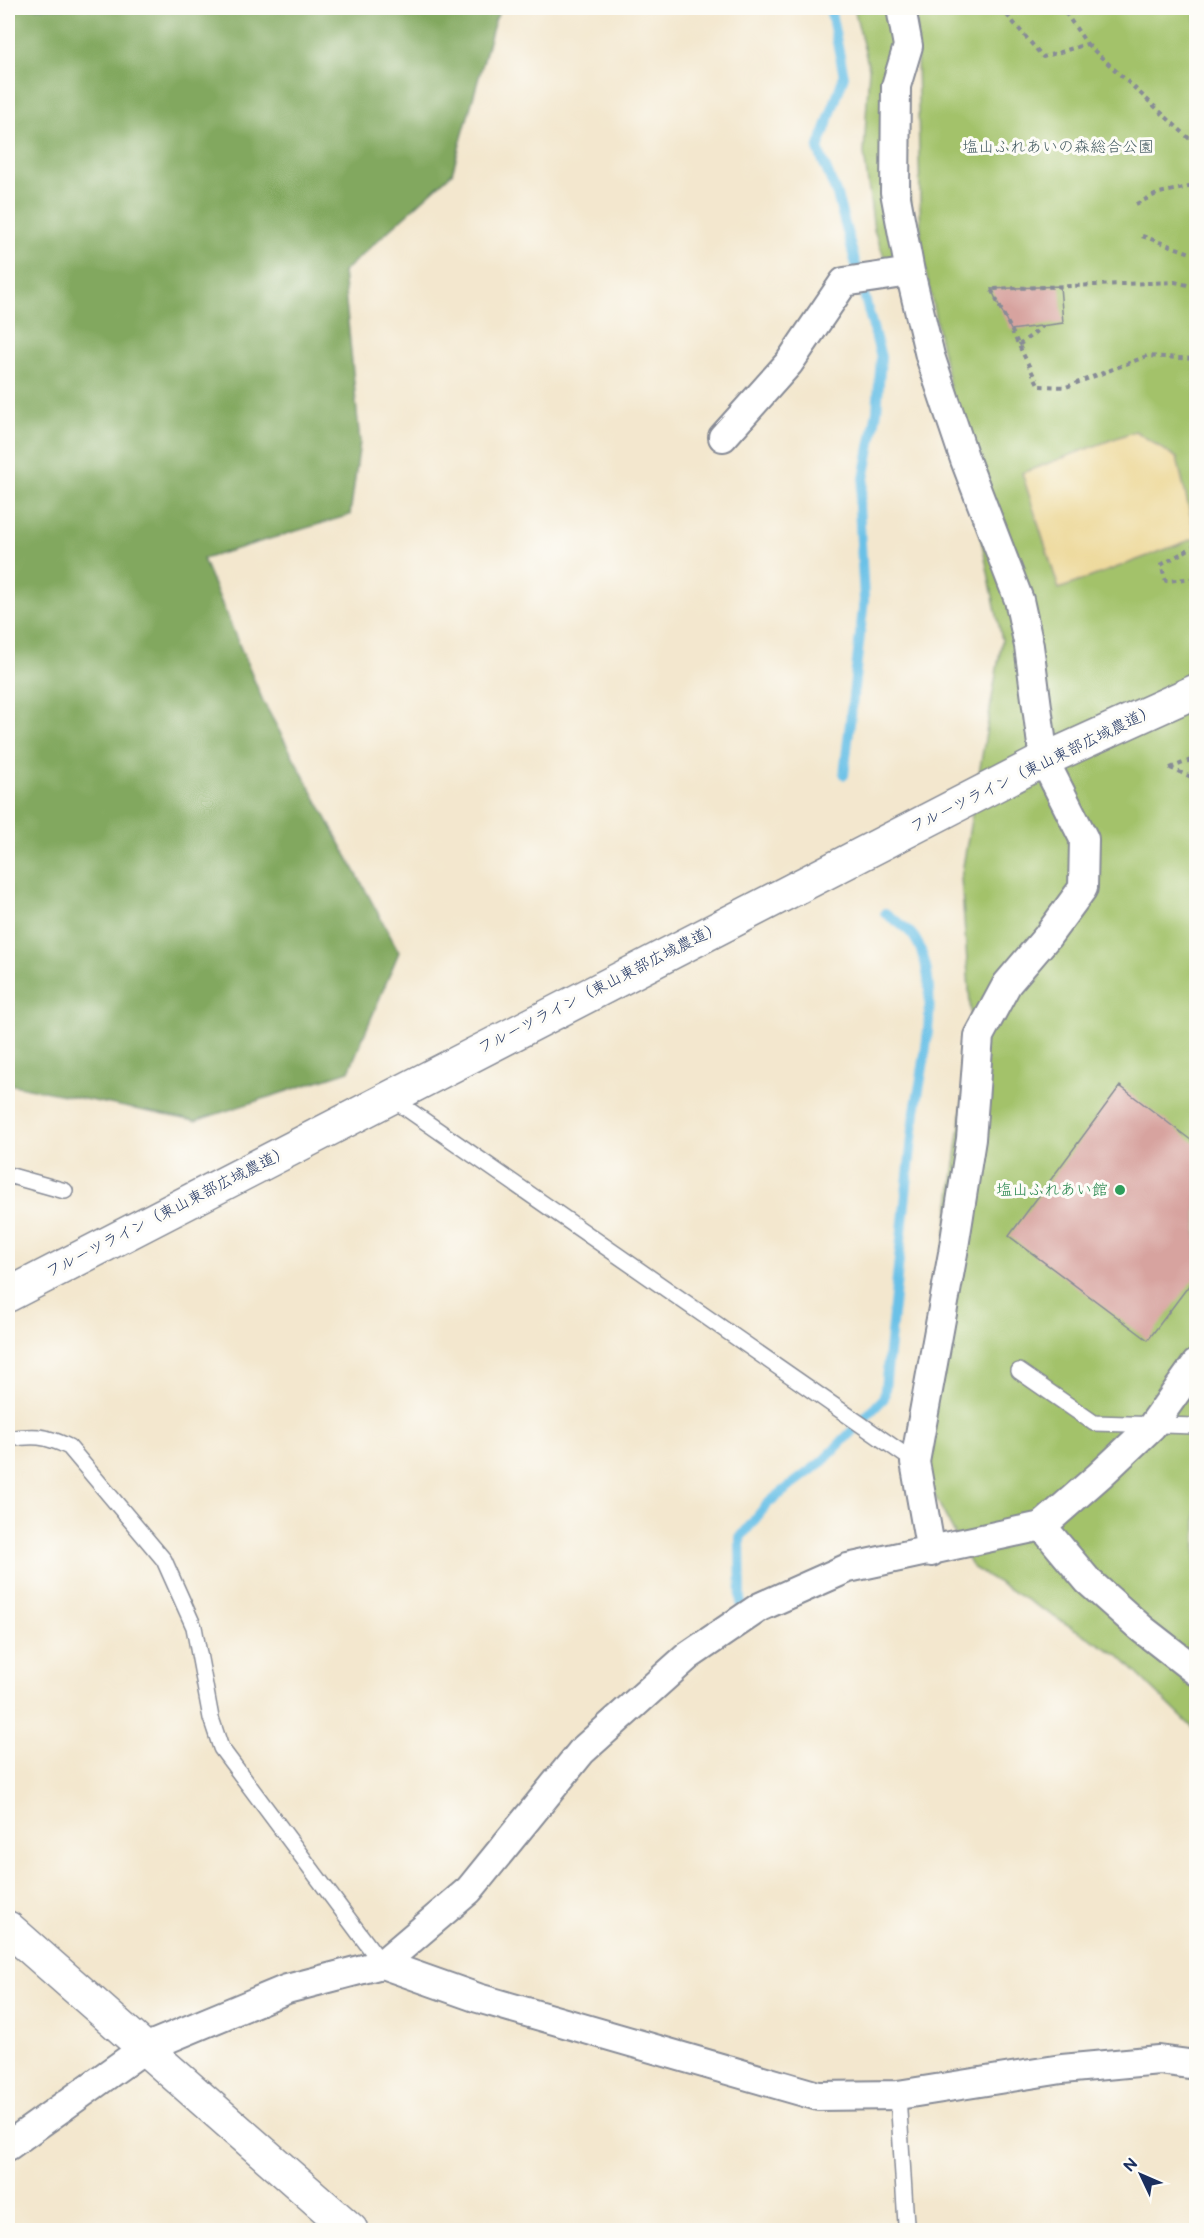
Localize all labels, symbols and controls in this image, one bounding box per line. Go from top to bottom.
park label: 塩山ふれあいの森総合公園 [962,138,1154,157]
street label: フルーツライン（東山東部広域農道） [907,701,1159,837]
street label: フルーツライン（東山東部広域農道） [475,918,725,1058]
street label: フルーツライン（東山東部広域農道） [43,1142,293,1282]
place label: 塩山ふれあい館 [996,1181,1108,1200]
marker: 塩山ふれあい館 [1113,1183,1127,1197]
north arrow [1111,2145,1171,2205]
text: N [1120,2155,1142,2177]

